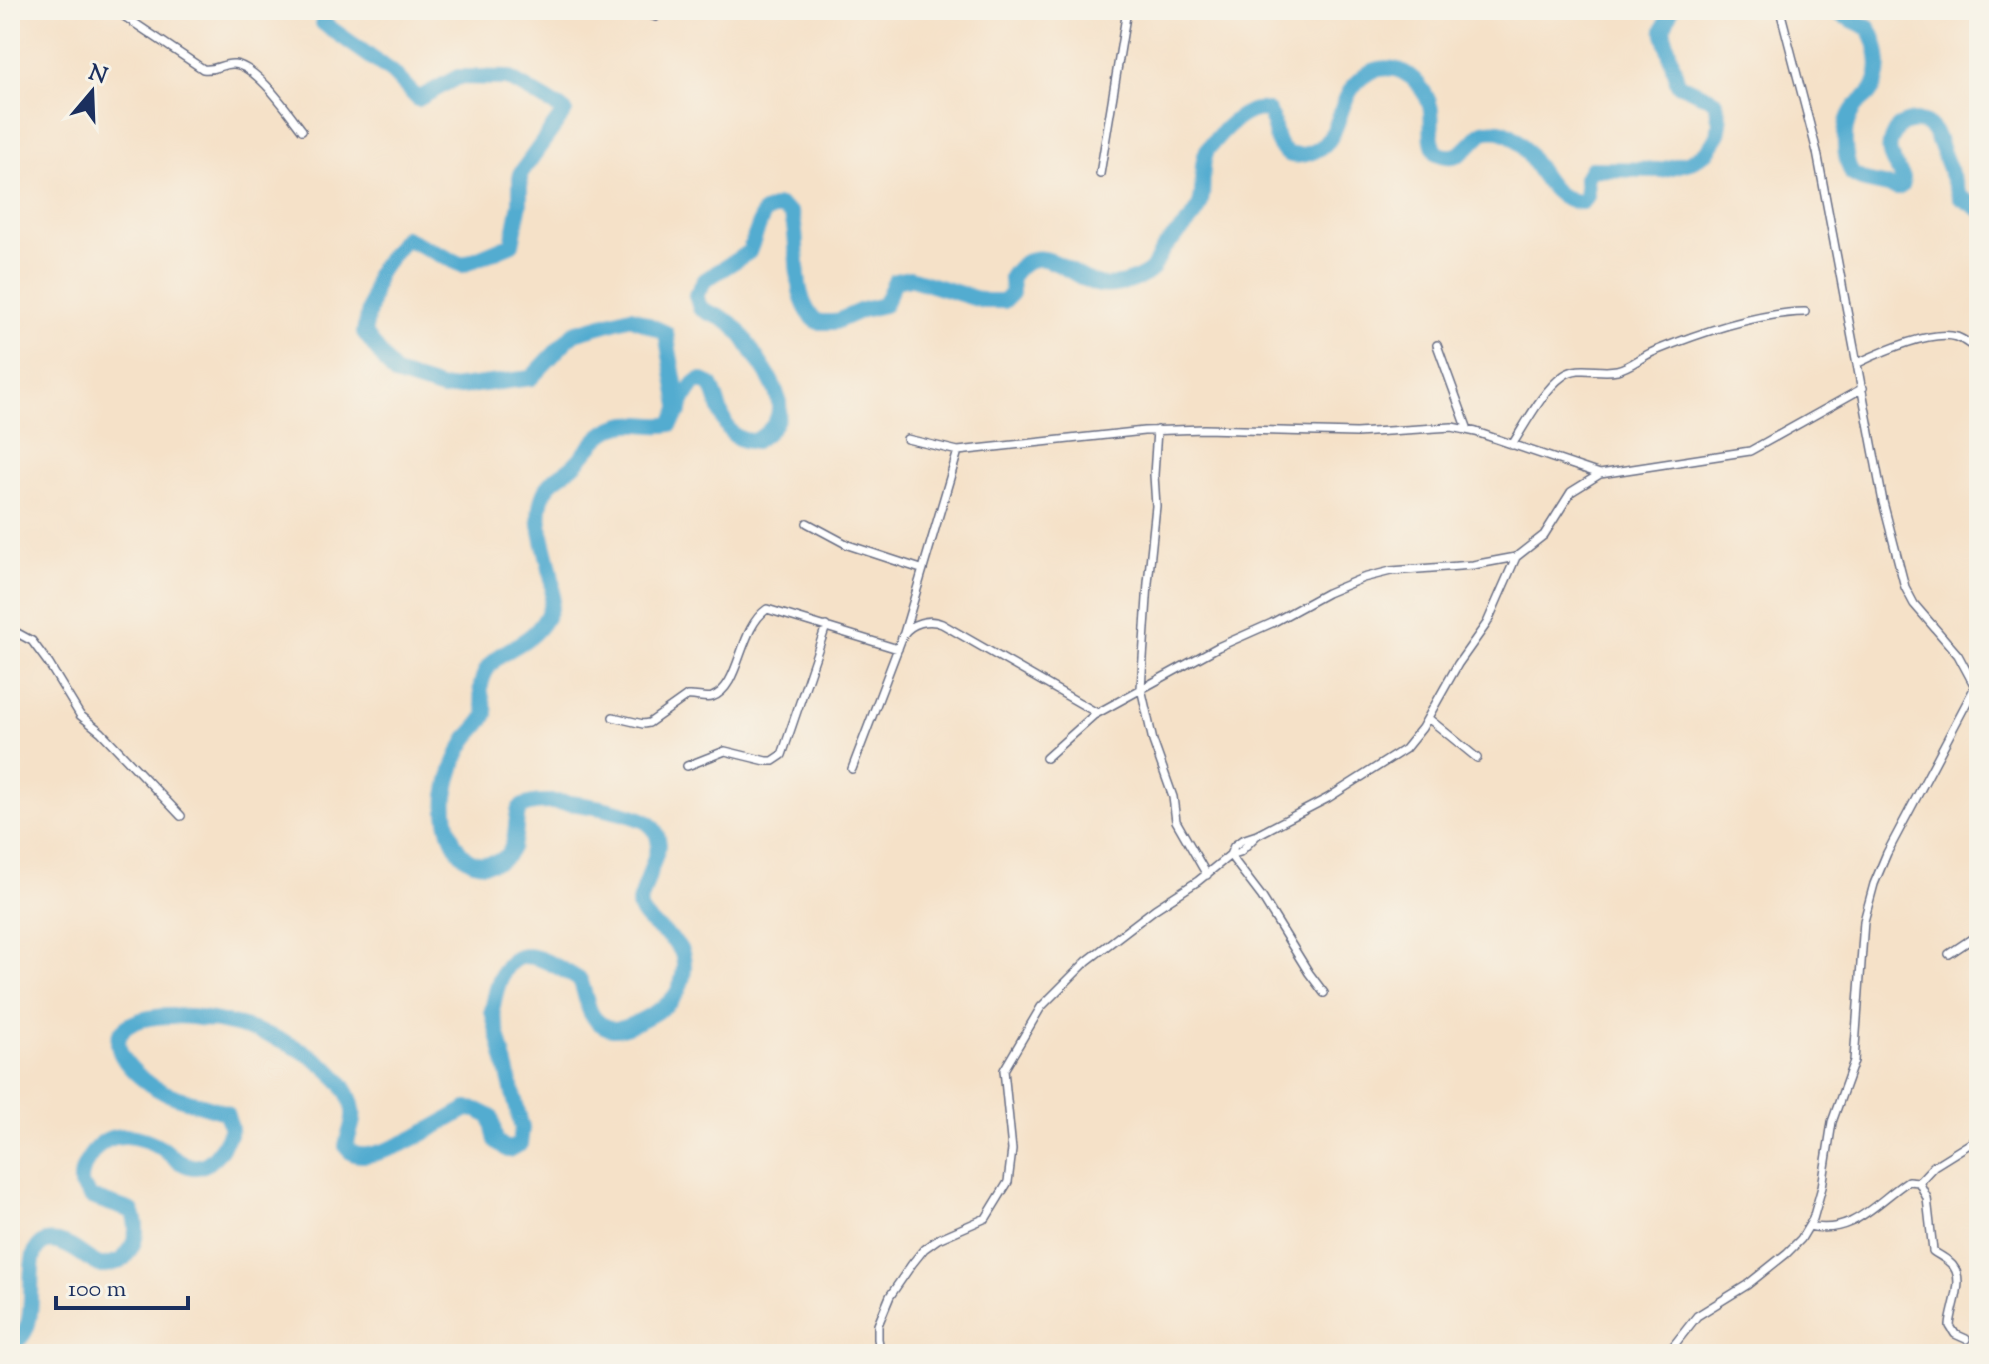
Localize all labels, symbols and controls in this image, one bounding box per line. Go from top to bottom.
north arrow [52,52,132,132]
text: N [84,58,111,94]
scale bar [56,1260,188,1310]
text: 100 m [68,1273,126,1307]

